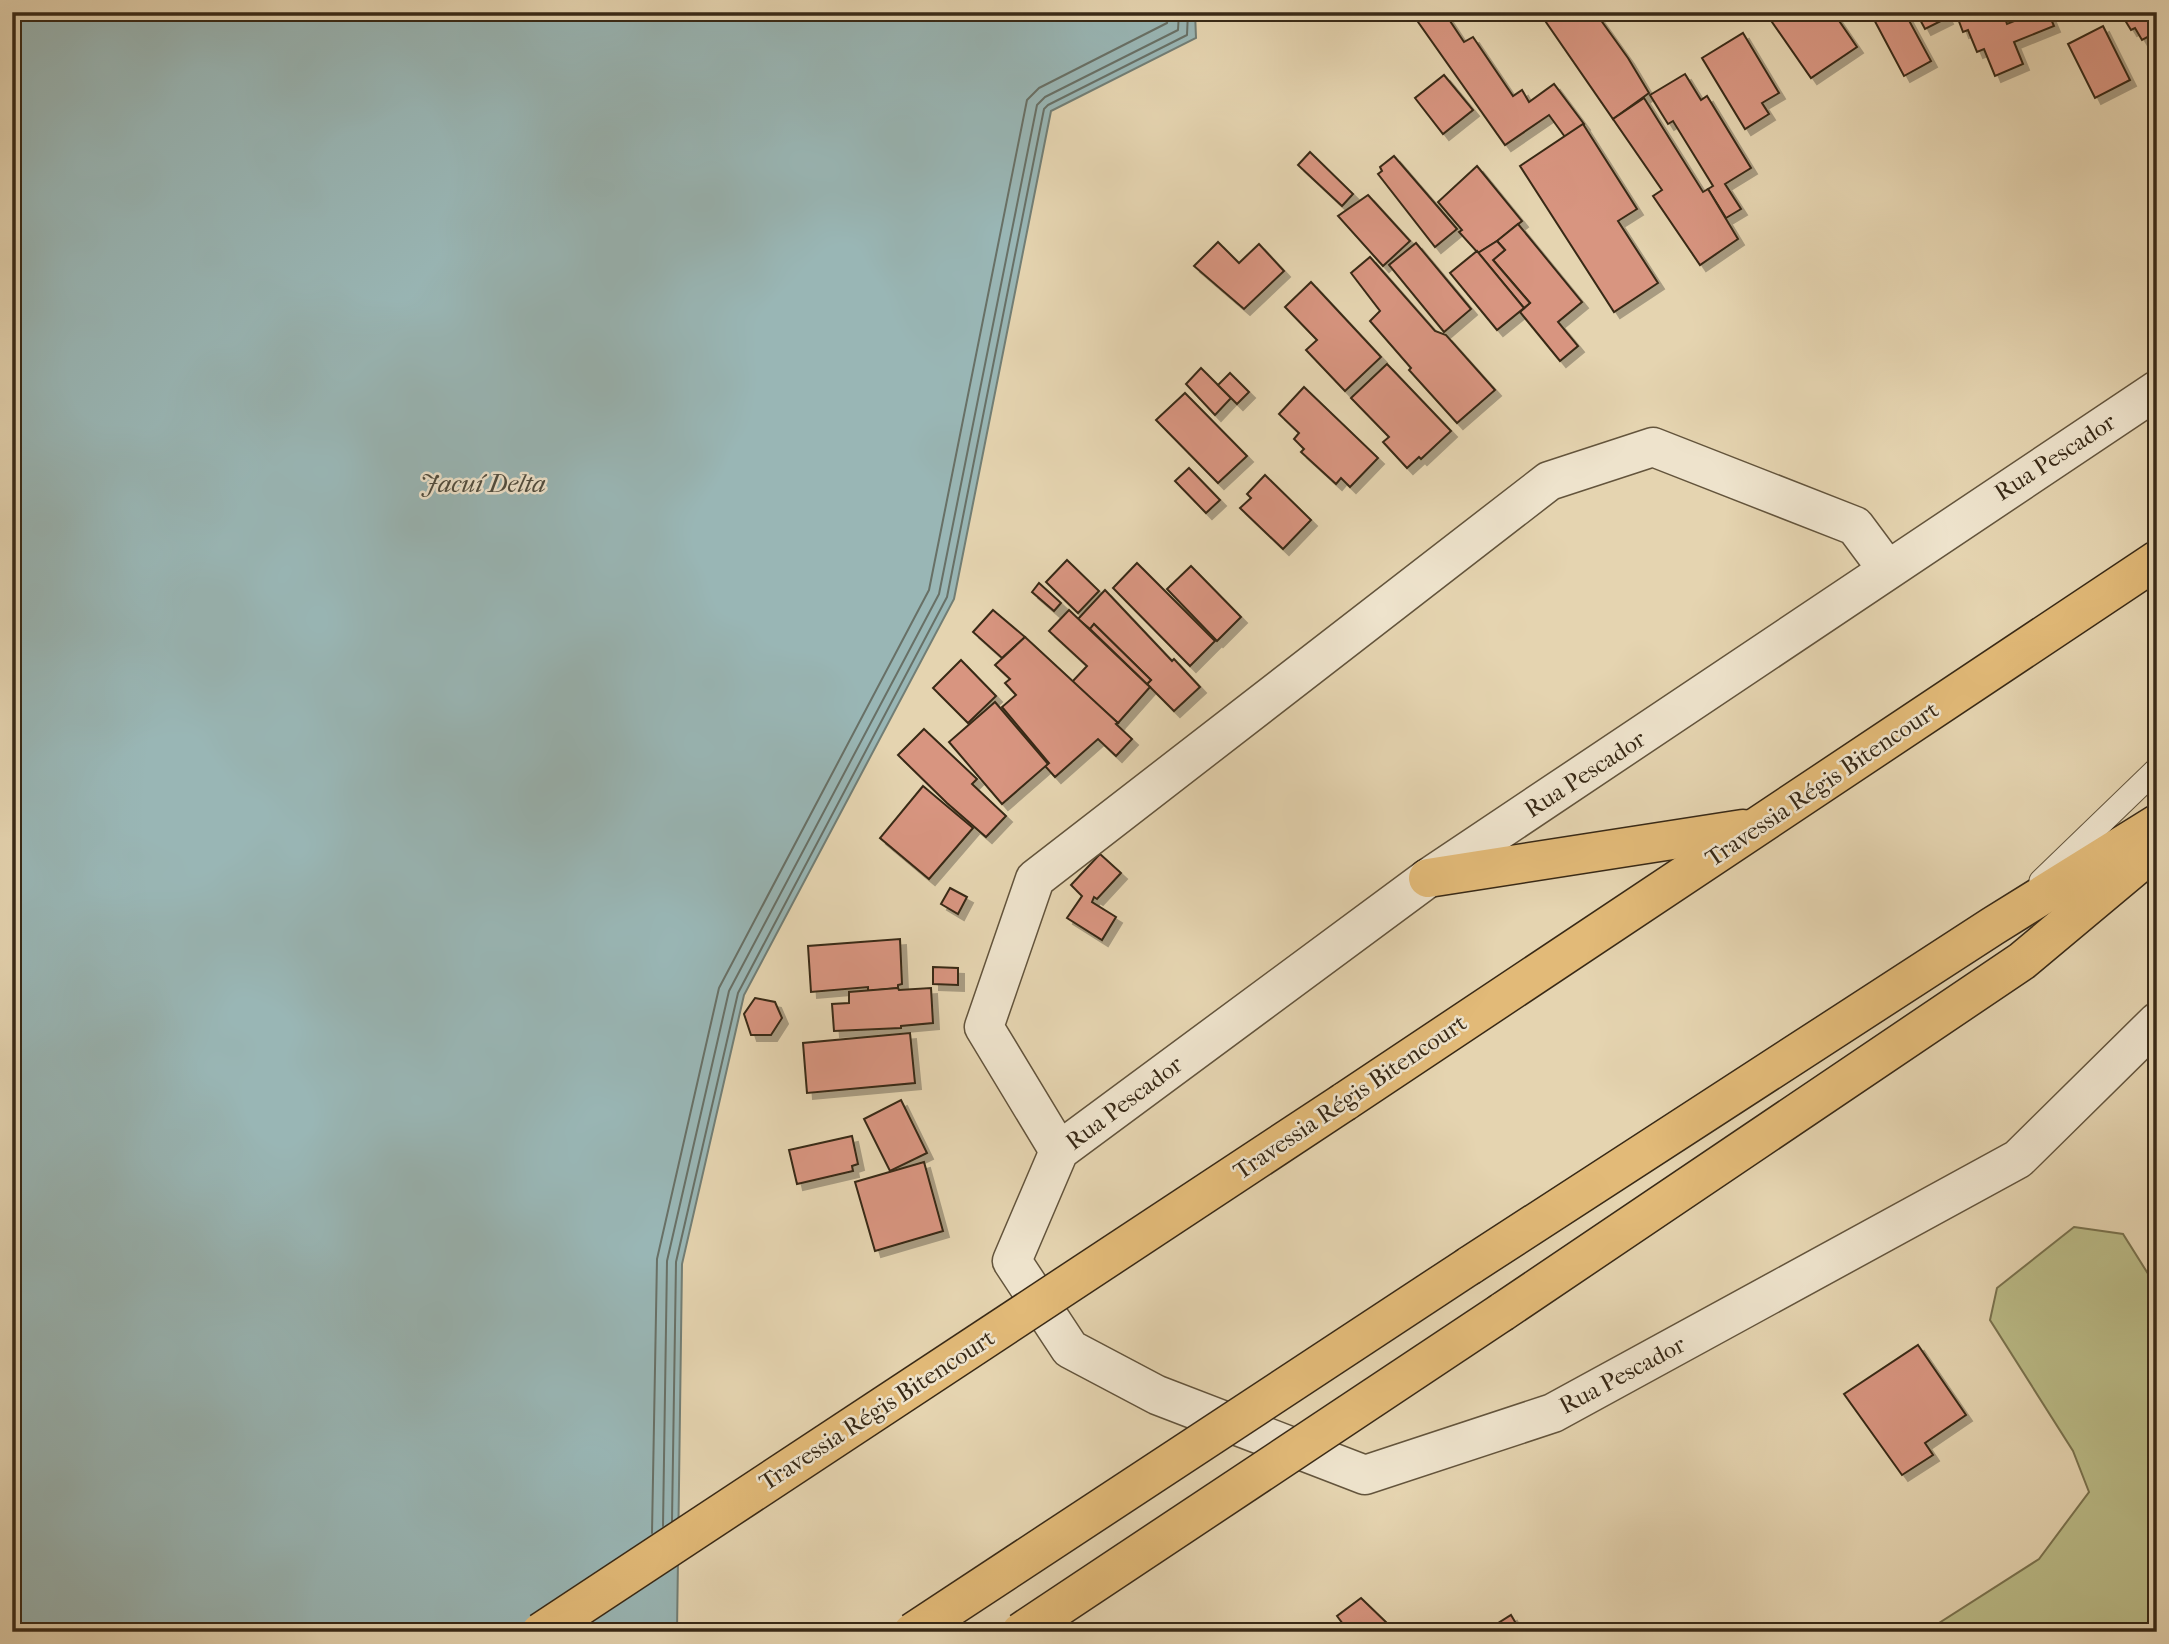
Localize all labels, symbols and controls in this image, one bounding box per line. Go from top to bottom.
street label: Rua Pescador [1989,407,2121,506]
water label: Jacuí Delta [420,468,546,499]
street label: Travessia Régis Bitencourt [1700,695,1944,872]
street label: Rua Pescador [1519,724,1651,823]
street label: Travessia Régis Bitencourt [1228,1008,1472,1185]
street label: Rua Pescador [1060,1050,1188,1156]
street label: Travessia Régis Bitencourt [754,1323,1000,1497]
street label: Rua Pescador [1554,1330,1690,1420]

